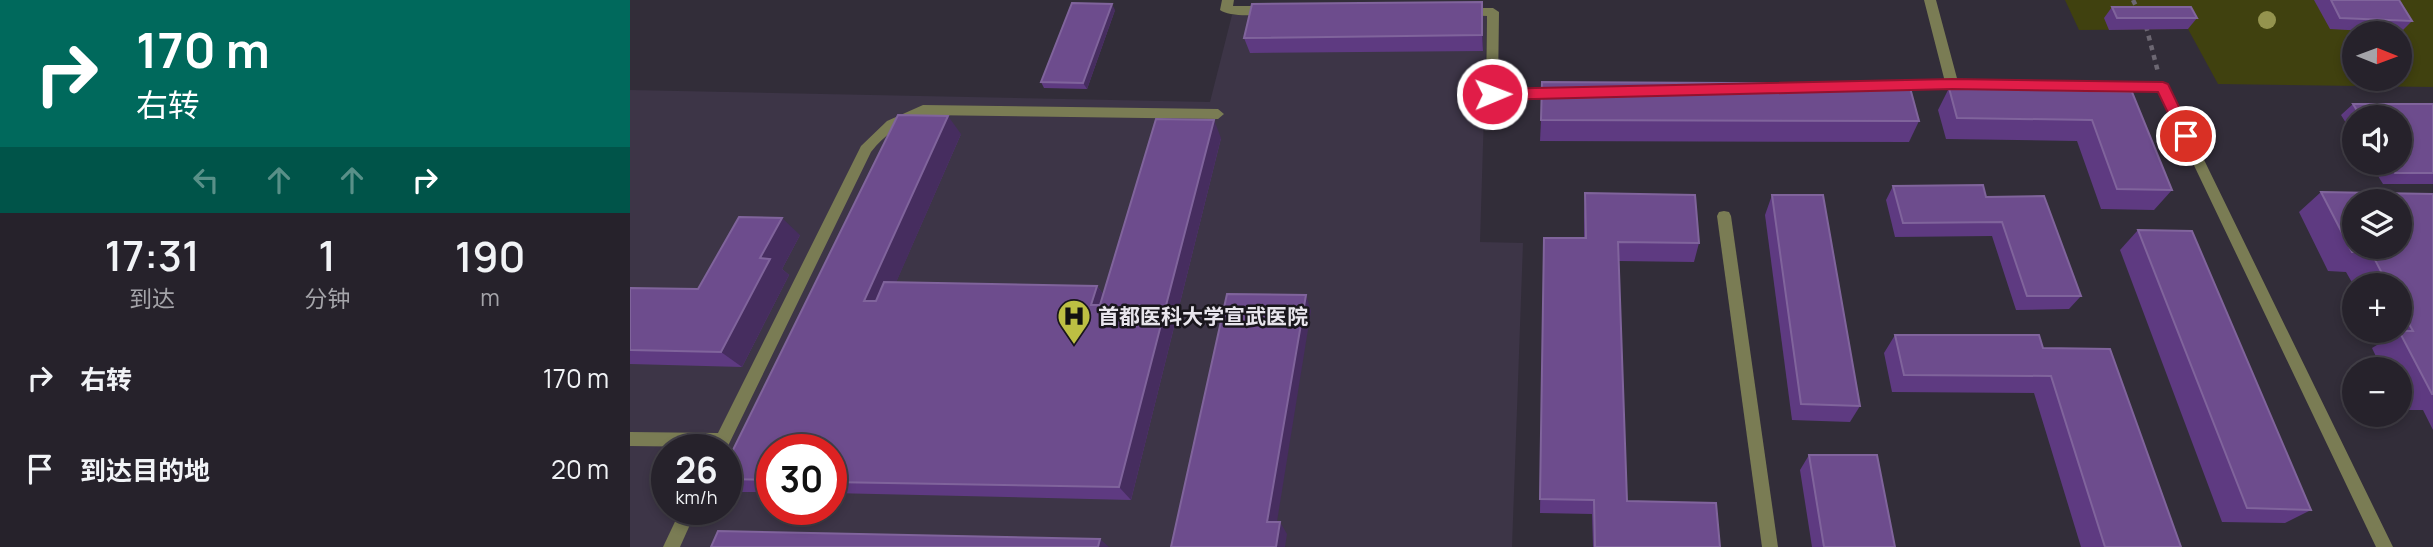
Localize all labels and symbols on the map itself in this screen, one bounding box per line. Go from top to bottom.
north arrow [2342,21,2412,91]
position arrow [1455,57,1529,131]
pin [2156,106,2216,166]
hospital icon: 首都医科大学宣武医院 [1055,297,1093,346]
place label: 首都医科大学宣武医院 [1098,302,1308,330]
speed limit sign: 30 [756,434,847,525]

